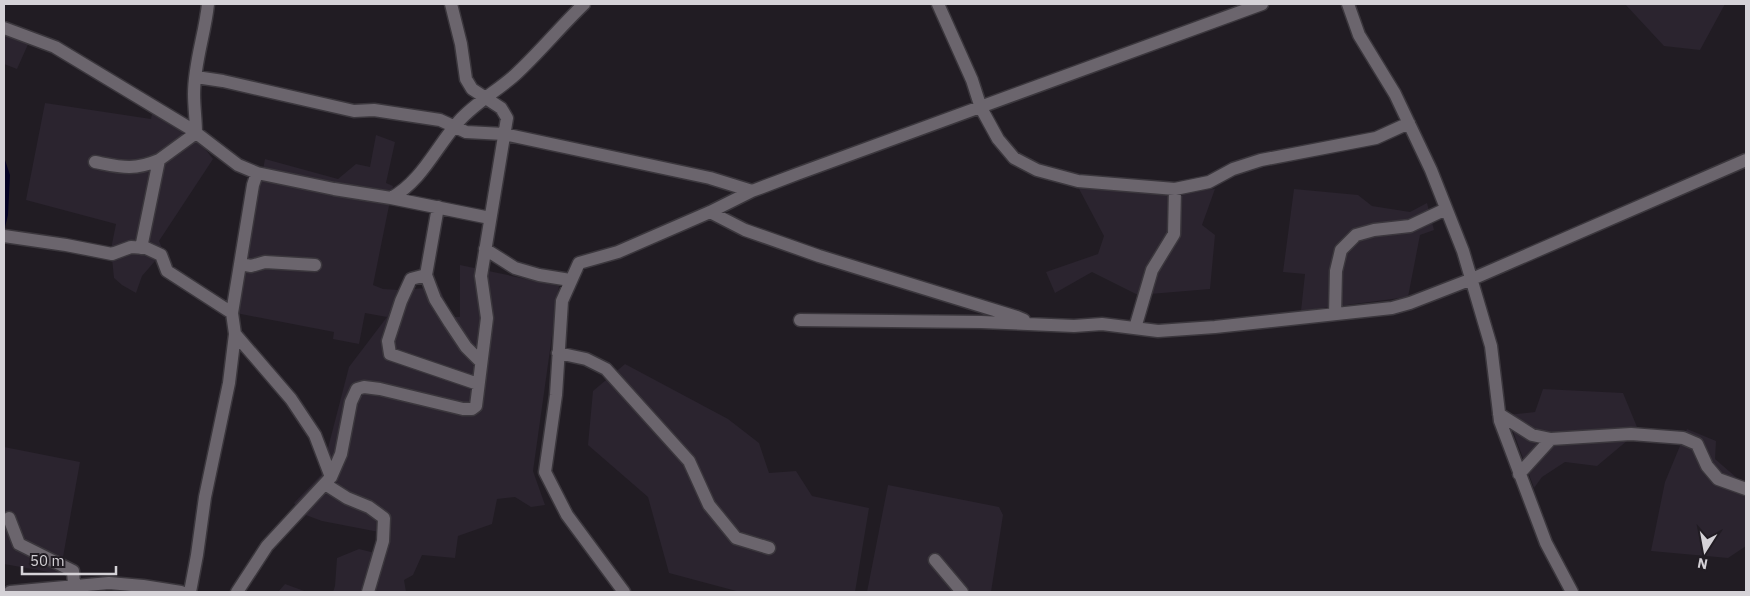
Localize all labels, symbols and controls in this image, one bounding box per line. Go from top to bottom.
north arrow [1680,526,1730,576]
scale bar [22,544,116,576]
text: 50 m [30,551,65,570]
text: N [1696,554,1709,574]

